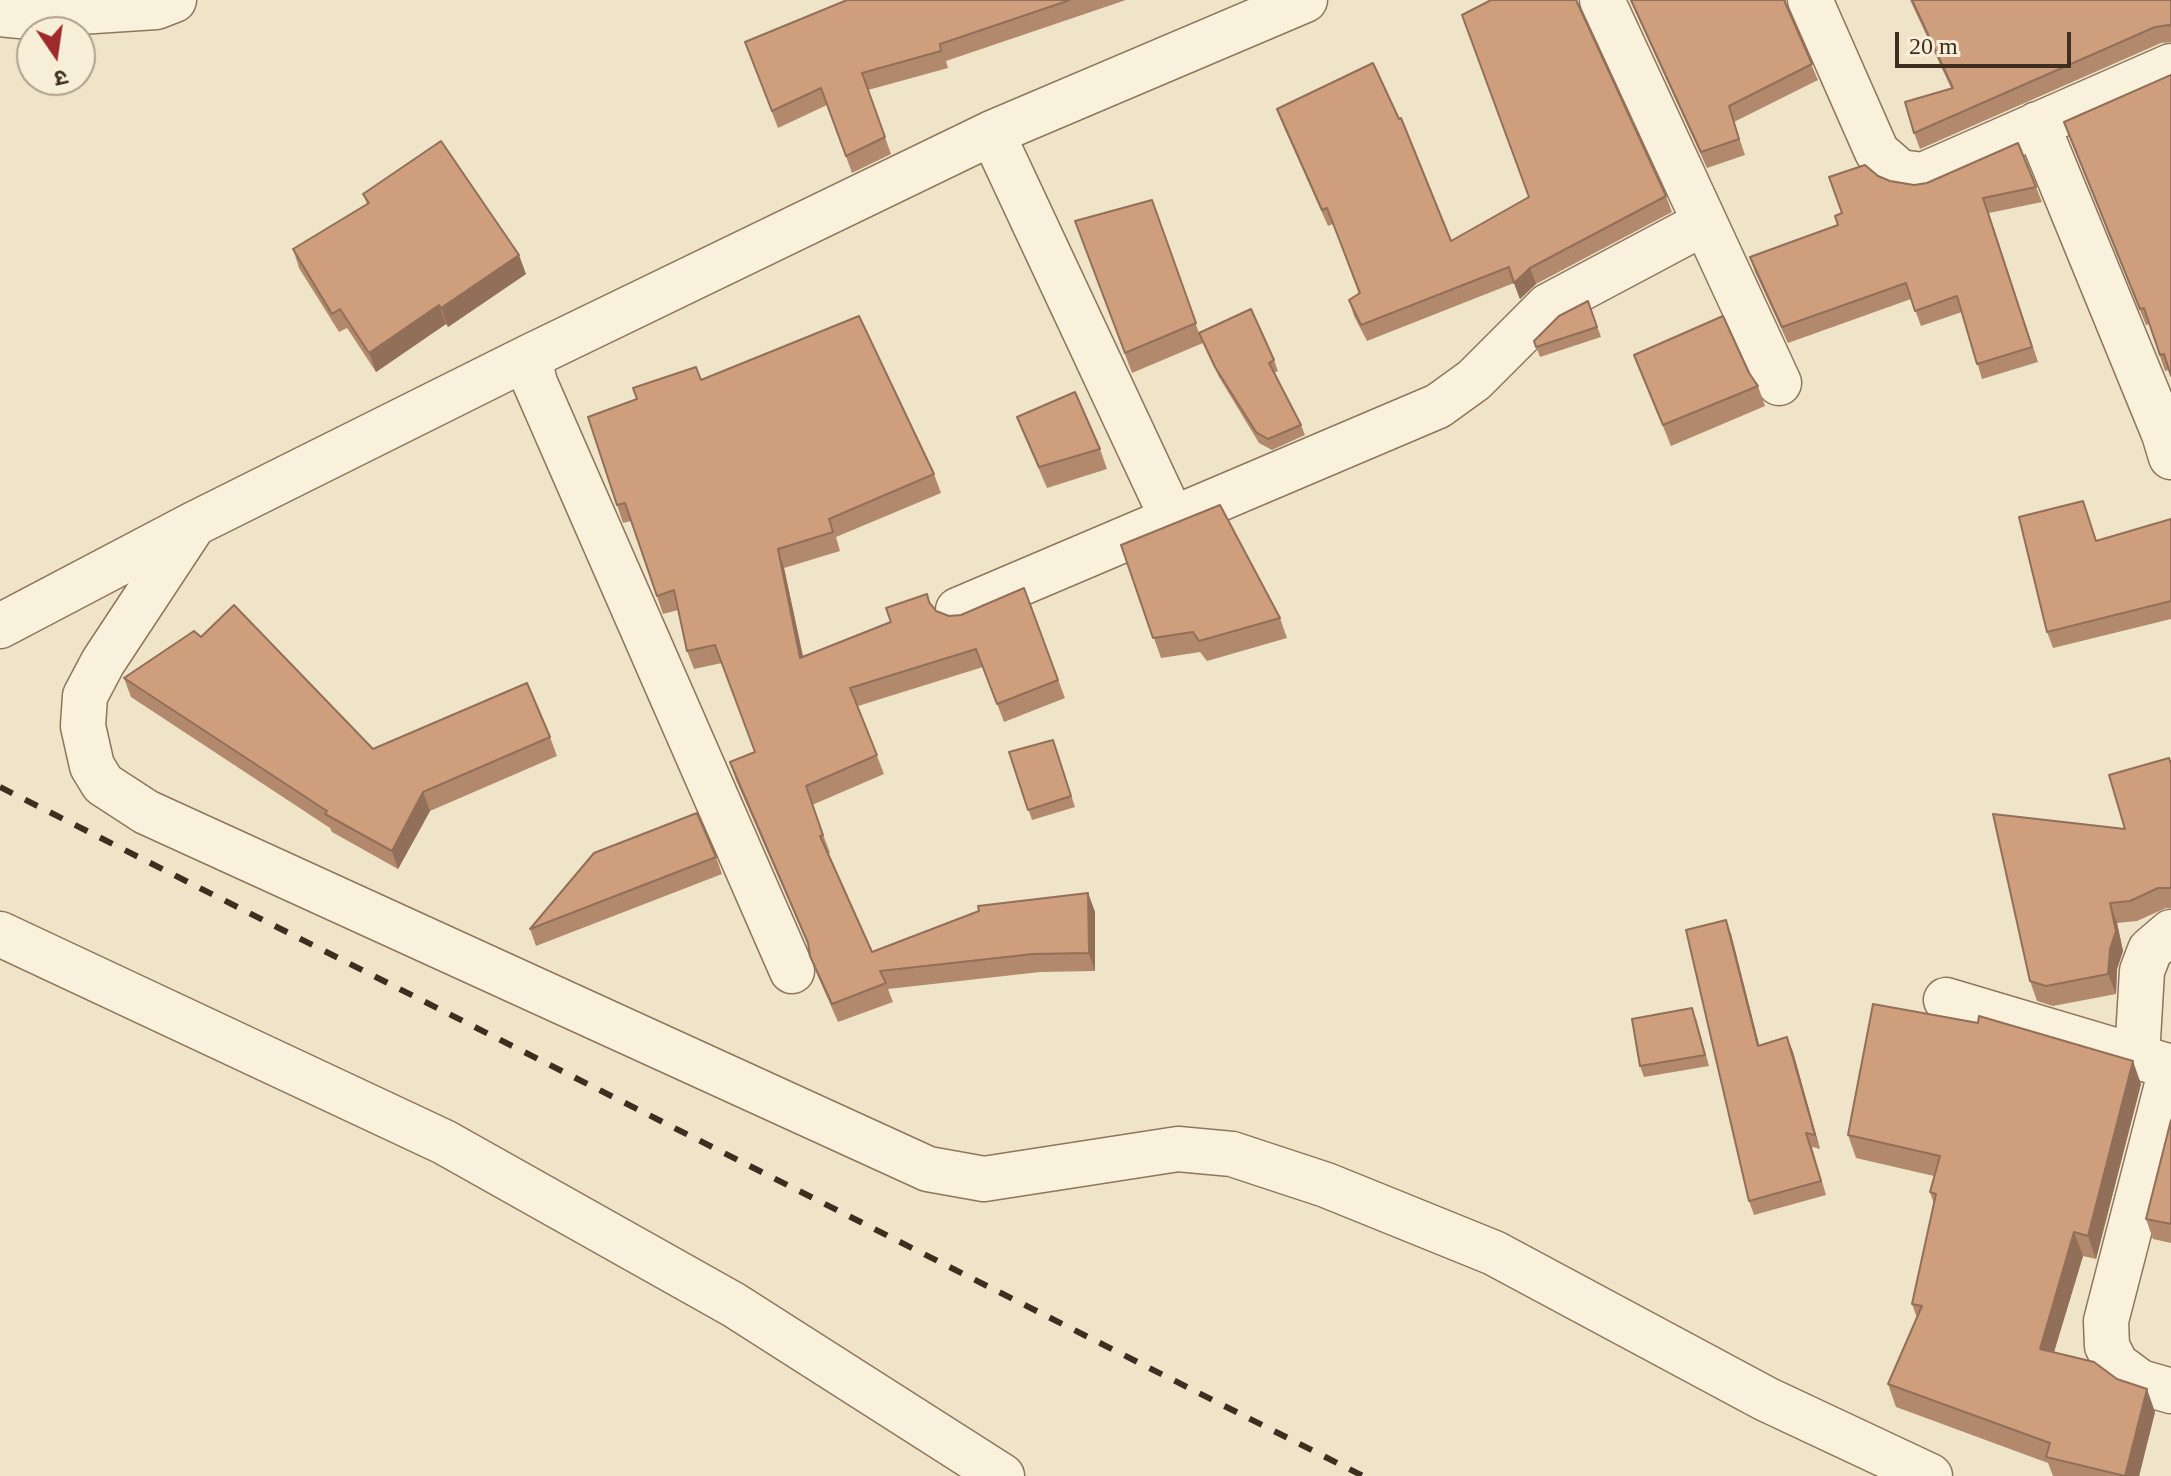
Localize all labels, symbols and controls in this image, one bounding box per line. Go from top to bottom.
north arrow [16,16,96,96]
scale bar [1899,16,2075,66]
text: 20 m [1909,33,1958,59]
text: उ [52,64,70,92]

